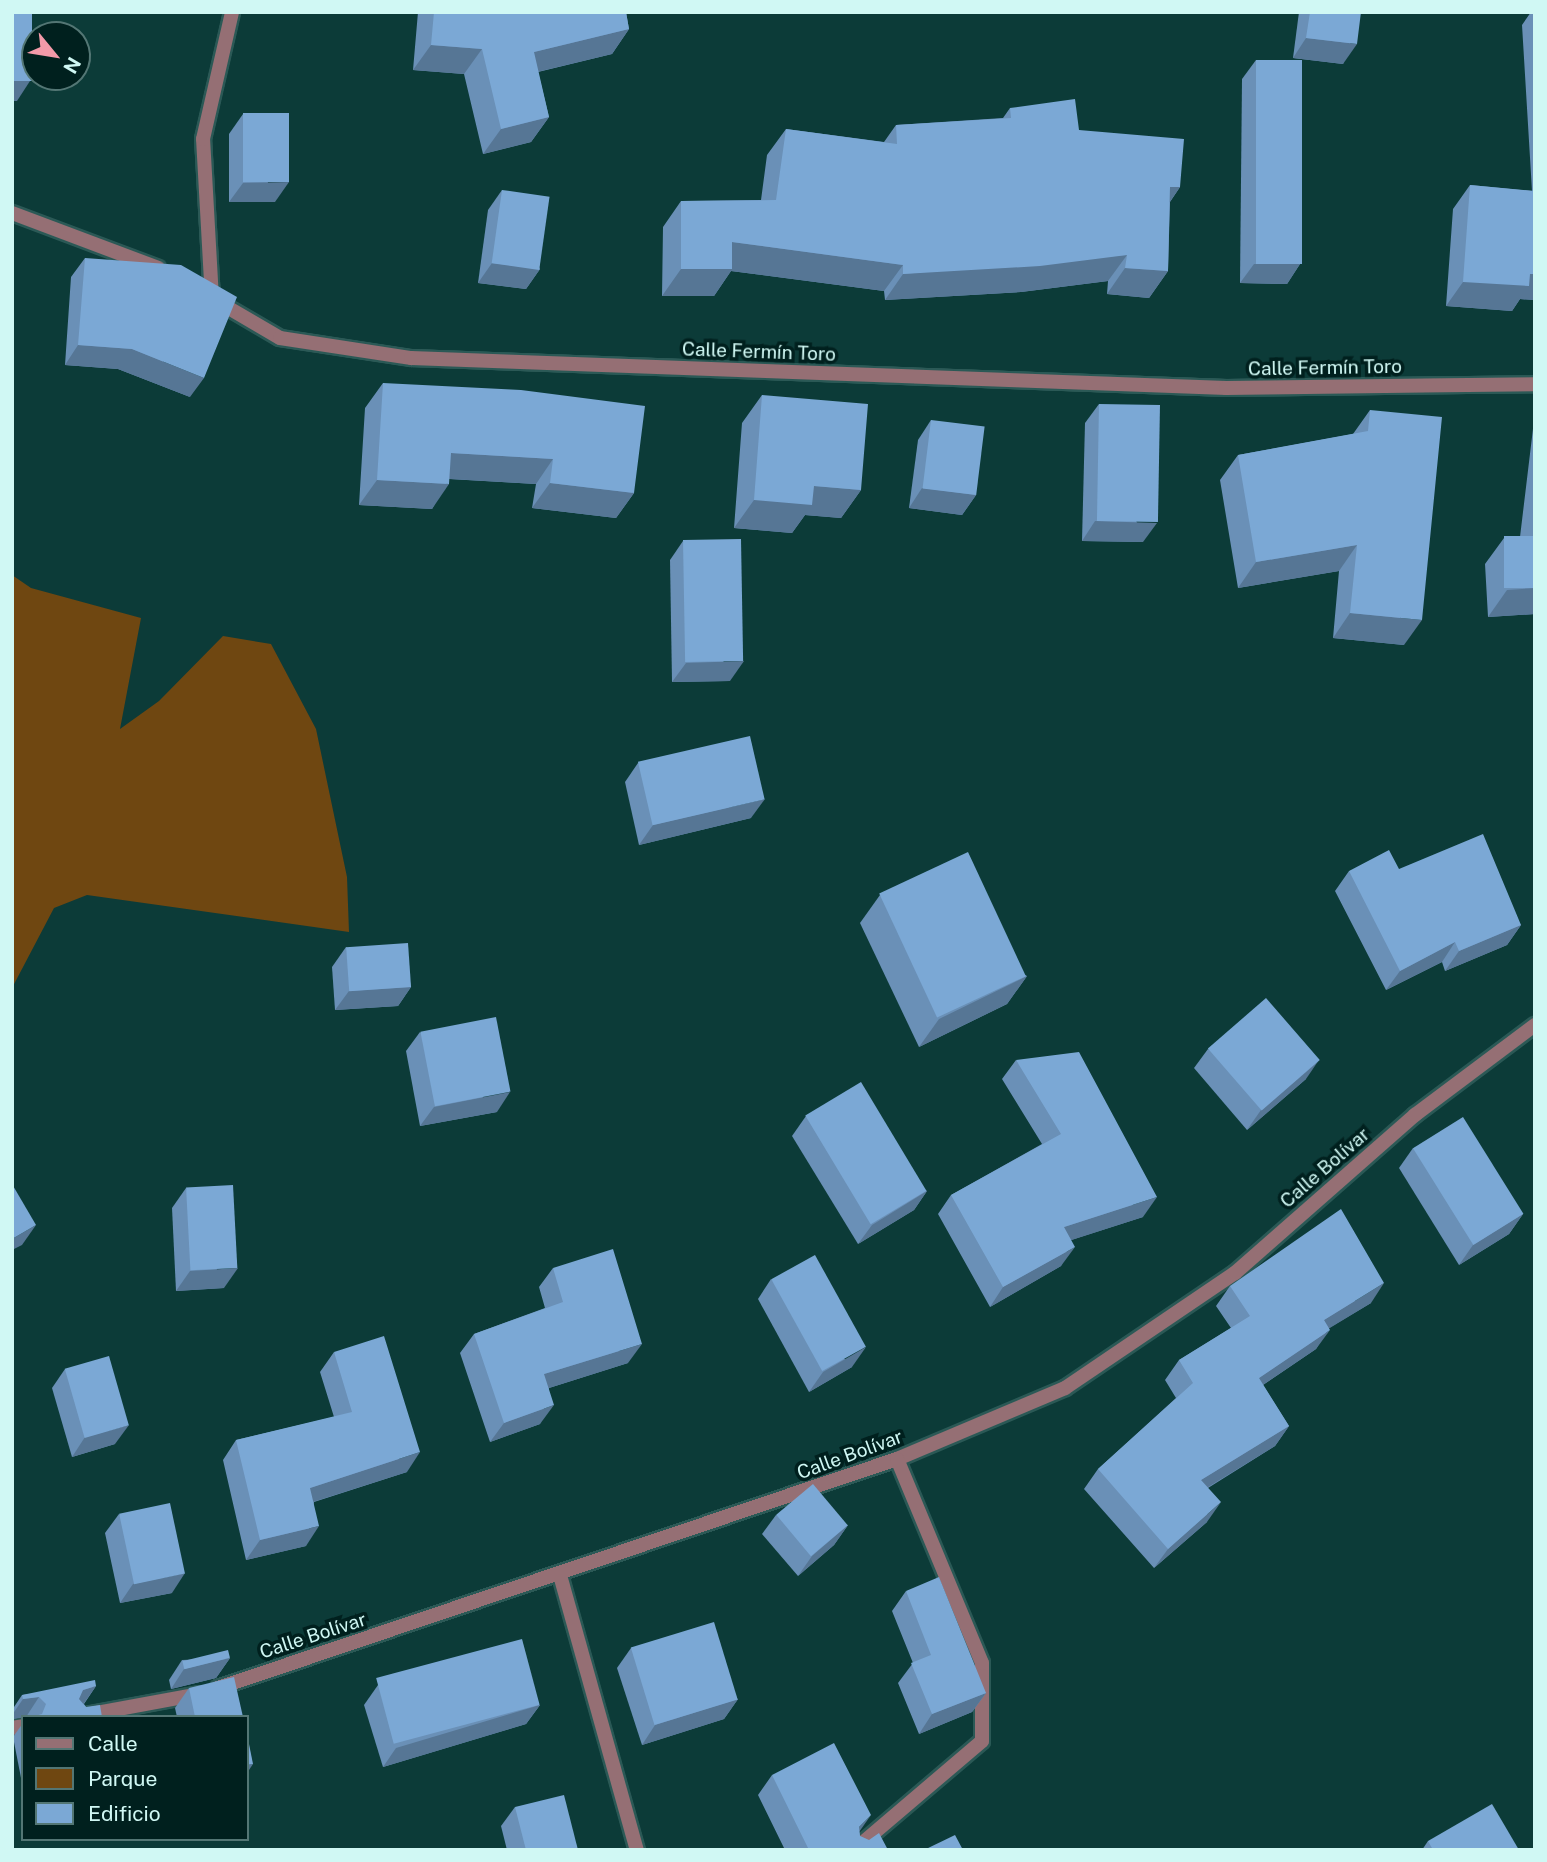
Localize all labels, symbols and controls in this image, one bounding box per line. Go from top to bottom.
north arrow [21,21,91,91]
text: N [59,54,86,77]
street label: Calle Fermín Toro [682,338,836,366]
street label: Calle Fermín Toro [1248,355,1402,381]
street label: Calle Bolívar [1276,1123,1374,1213]
street label: Calle Bolívar [794,1425,906,1485]
street label: Calle Bolívar [257,1608,369,1664]
legend [21,1715,248,1841]
text: Calle [88,1731,138,1756]
text: Parque [88,1766,157,1791]
text: Edificio [88,1801,161,1826]

